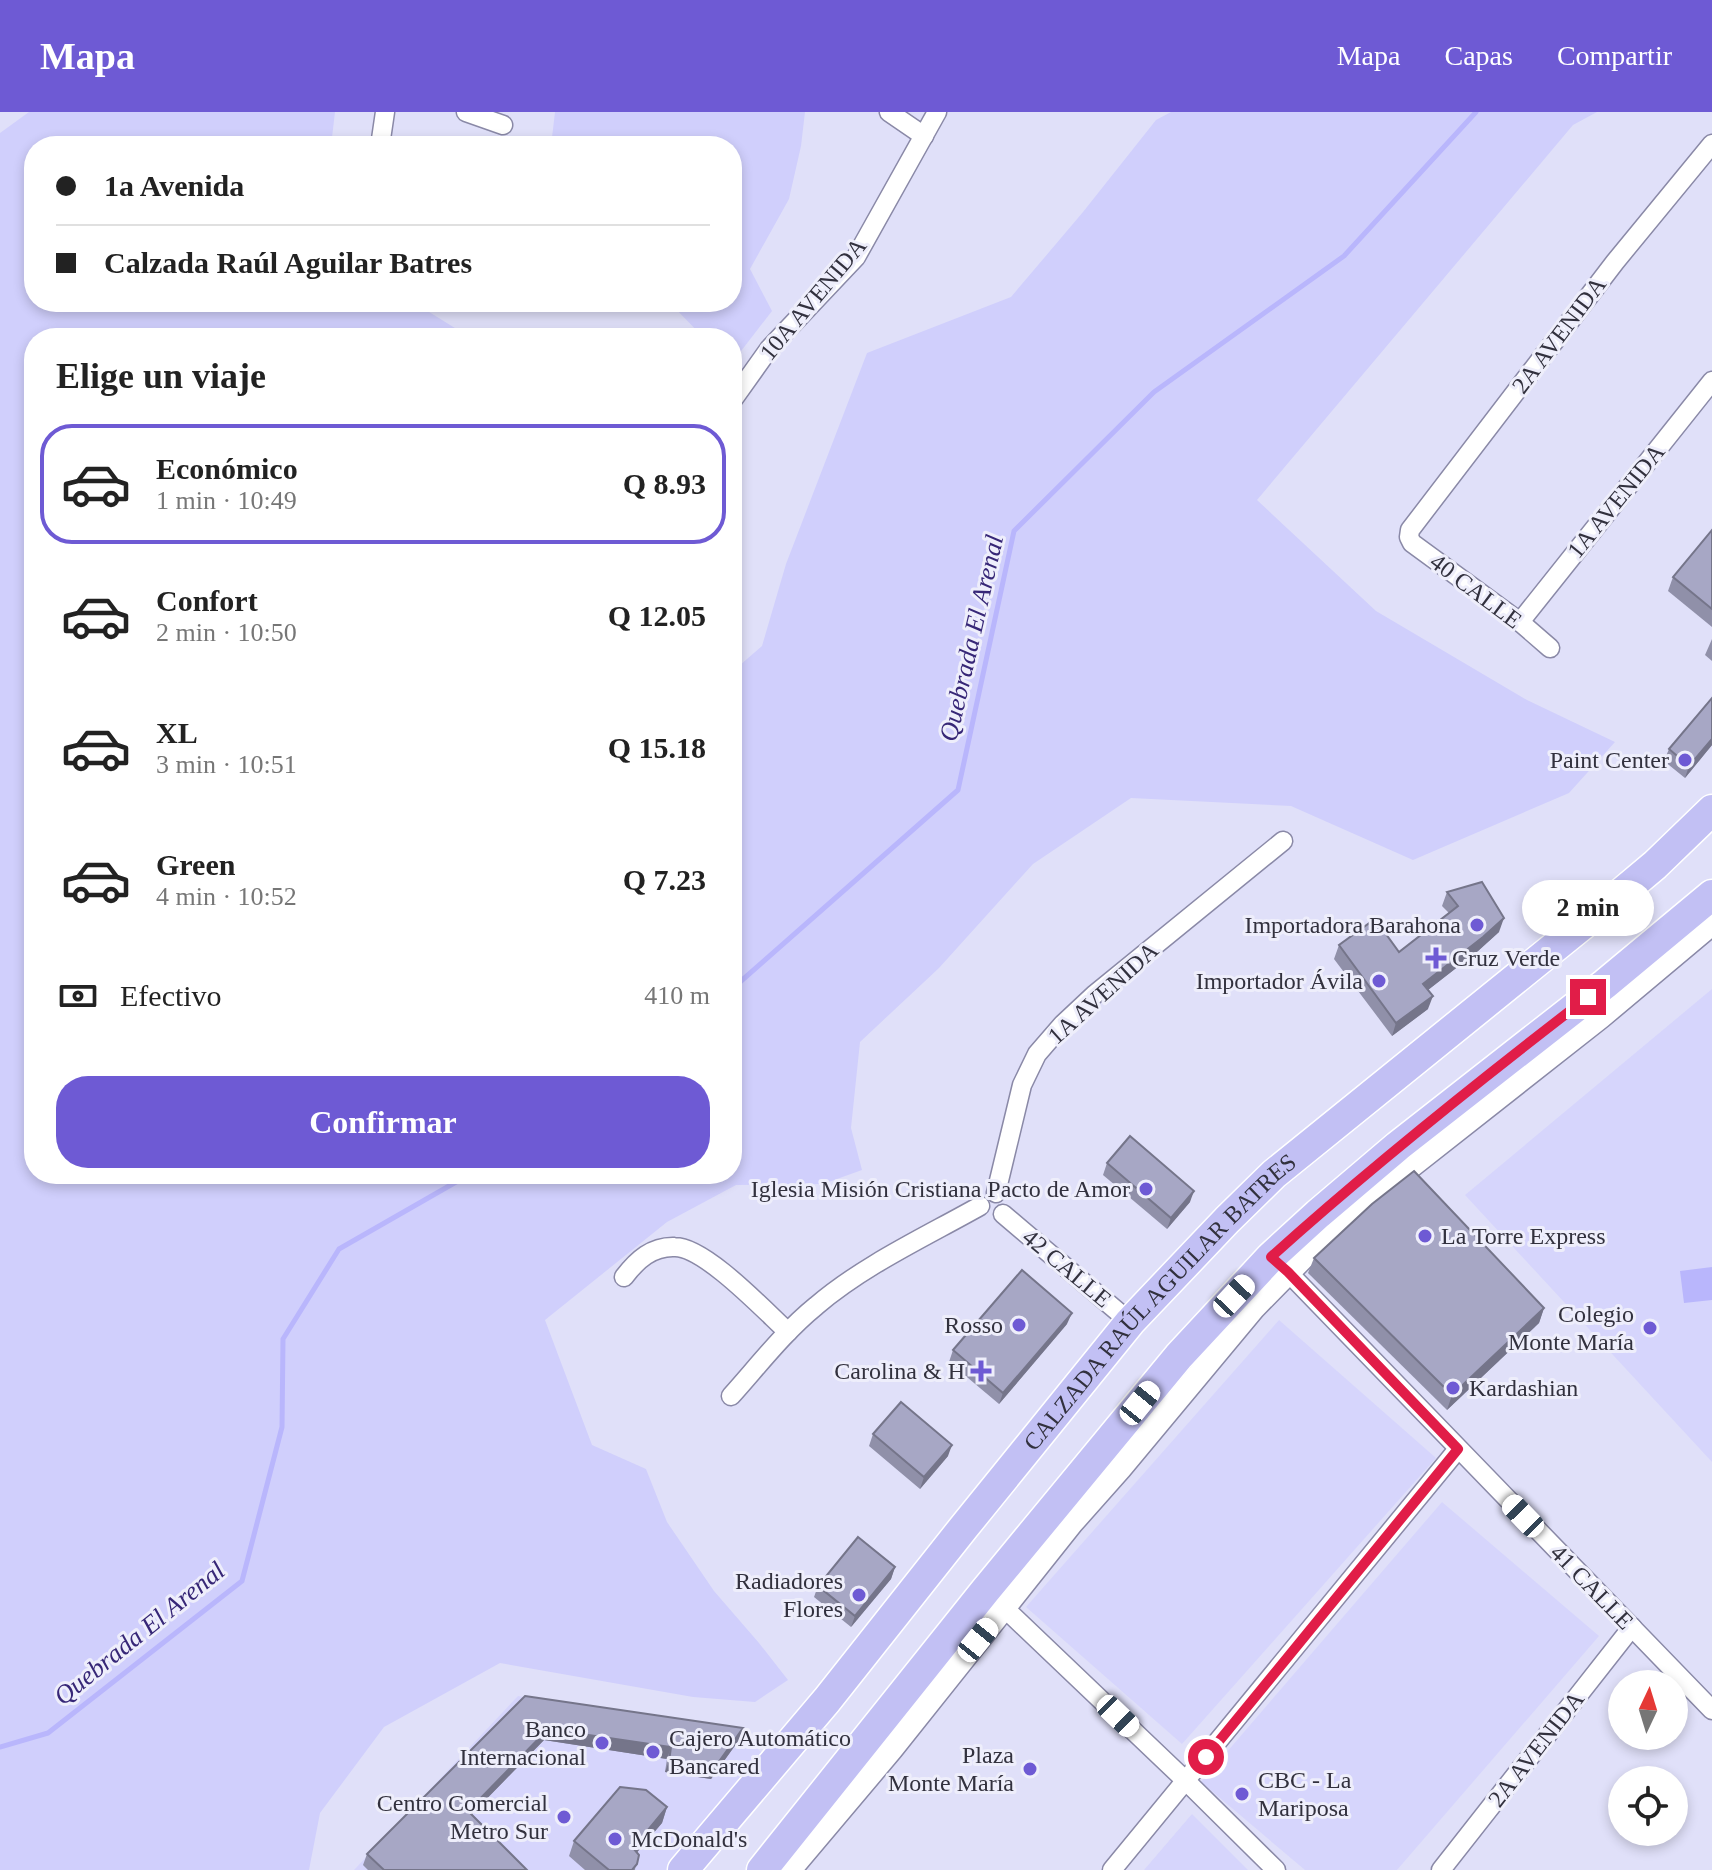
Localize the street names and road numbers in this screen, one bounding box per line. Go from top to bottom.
street label: 10A AVENIDA [755,232,872,365]
street label: 2A AVENIDA [1507,271,1612,398]
street label: 1A AVENIDA [1562,438,1670,563]
street label: 40 CALLE [1425,548,1527,634]
street label: 1A AVENIDA [1043,936,1164,1049]
street label: CALZADA RAÚL AGUILAR BATRES [1018,1149,1301,1456]
street label: 42 CALLE [1018,1224,1116,1312]
street label: 41 CALLE [1545,1539,1639,1635]
street label: 2A AVENIDA [1483,1686,1589,1812]

